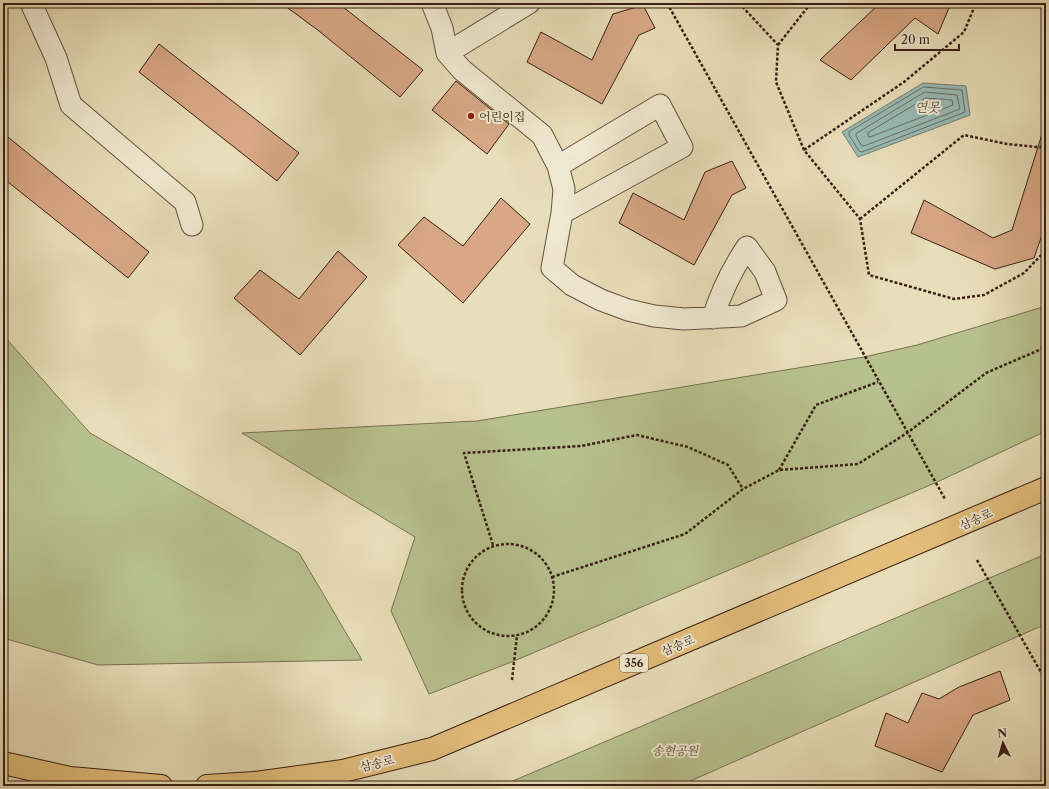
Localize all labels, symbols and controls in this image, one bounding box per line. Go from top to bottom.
scale bar [895,26,959,52]
text: 20 m [901,32,930,47]
water label: 연못 [914,99,941,115]
place label: 어린이집 [479,109,525,124]
marker: 어린이집 [466,111,476,121]
street label: 삼송로 [957,505,995,533]
street label: 삼송로 [659,631,697,659]
road number: 356 [620,654,648,672]
north arrow [983,723,1023,763]
text: N [997,726,1008,740]
park label: 송현공원 [652,743,700,758]
street label: 삼송로 [358,751,396,774]

